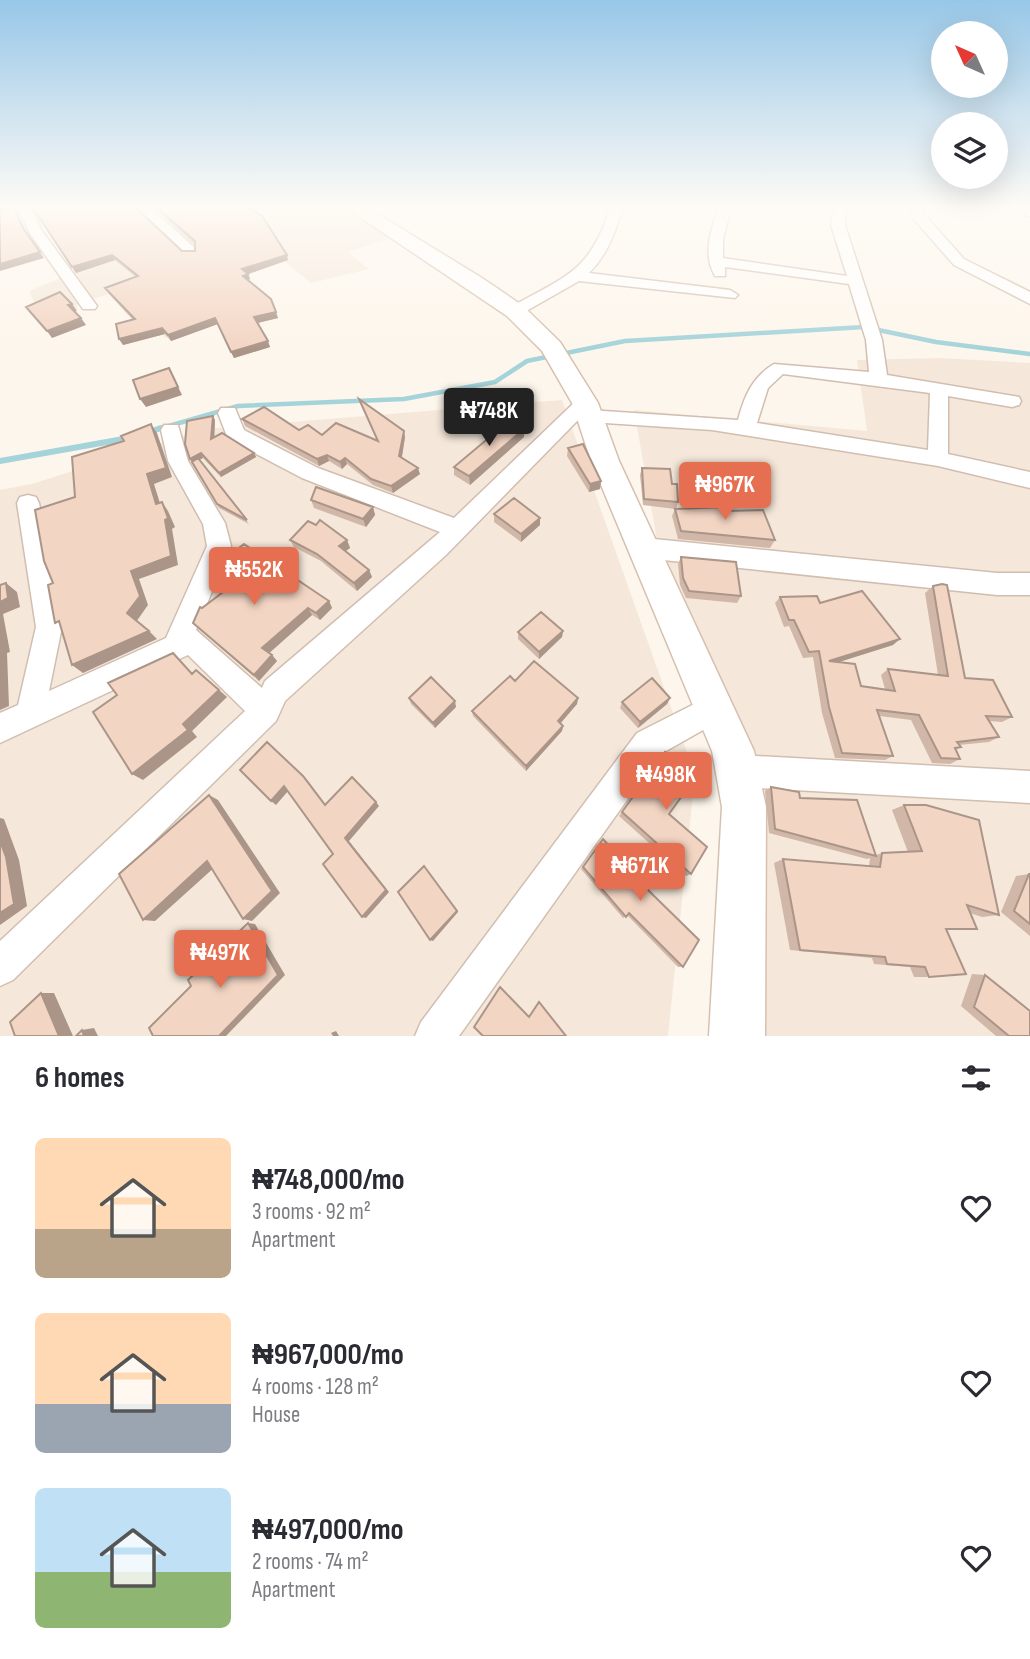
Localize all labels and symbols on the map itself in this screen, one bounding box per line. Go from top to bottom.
north arrow [931,21,1008,98]
pin: ₦748K [440,388,538,448]
pin: ₦967K [676,462,774,522]
pin: ₦552K [205,548,303,607]
pin: ₦498K [617,752,715,812]
pin: ₦671K [591,844,689,903]
pin: ₦497K [171,930,269,990]

